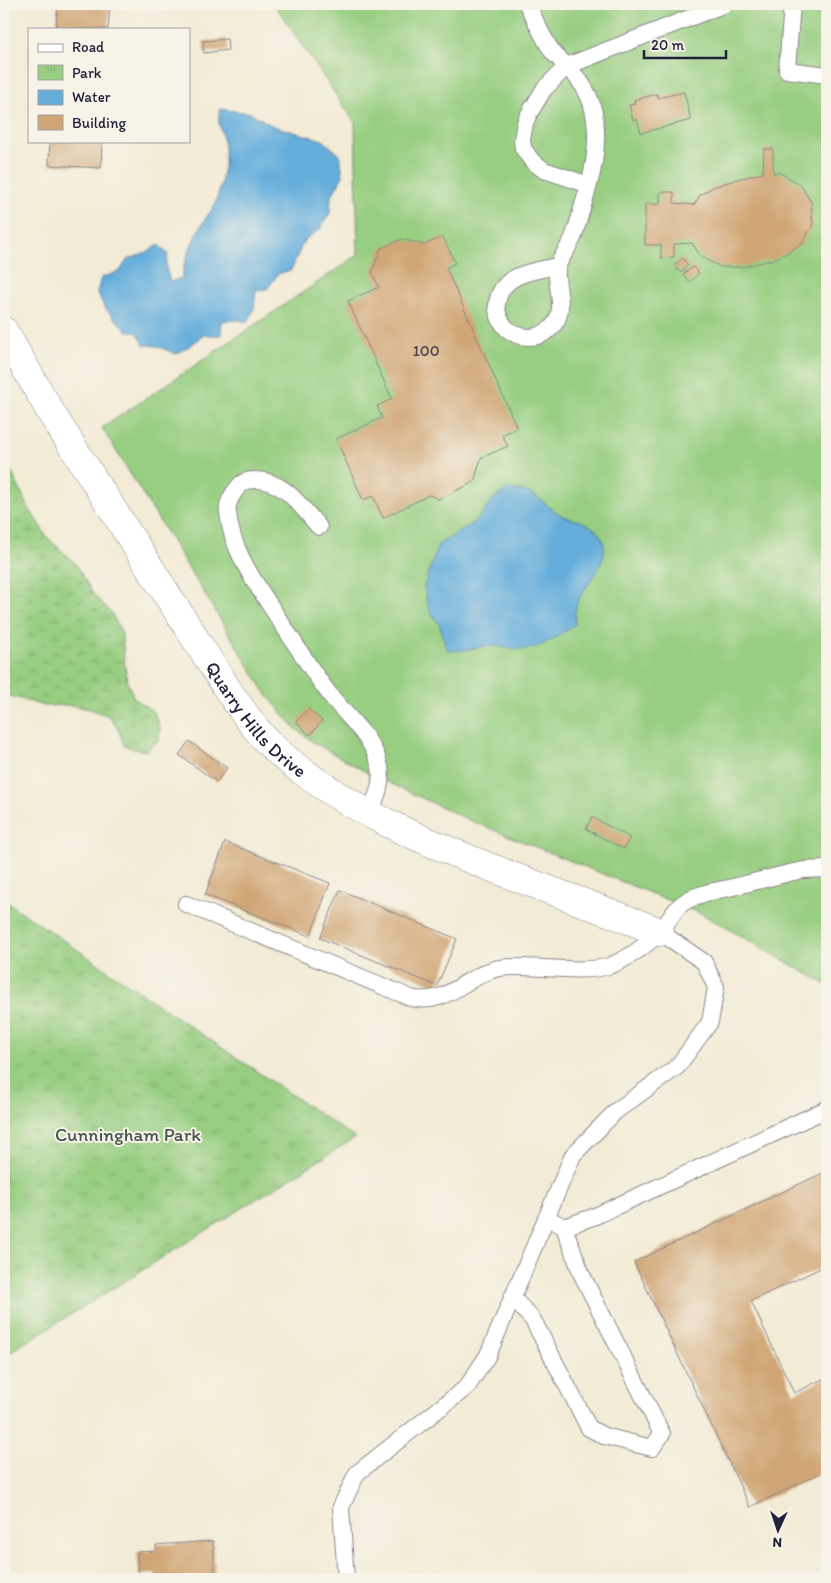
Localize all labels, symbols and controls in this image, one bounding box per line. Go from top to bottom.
legend [28,28,190,142]
scale bar [644,28,726,60]
text: 20 m [651,36,685,54]
text: Road [72,38,105,56]
text: Park [72,64,102,82]
text: Water [72,88,111,106]
text: Building [72,114,126,132]
house number: 100 [412,341,440,360]
street label: Quarry Hills Drive [201,657,311,783]
park label: Cunningham Park [55,1123,201,1146]
north arrow [754,1506,804,1556]
text: N [772,1534,783,1551]

